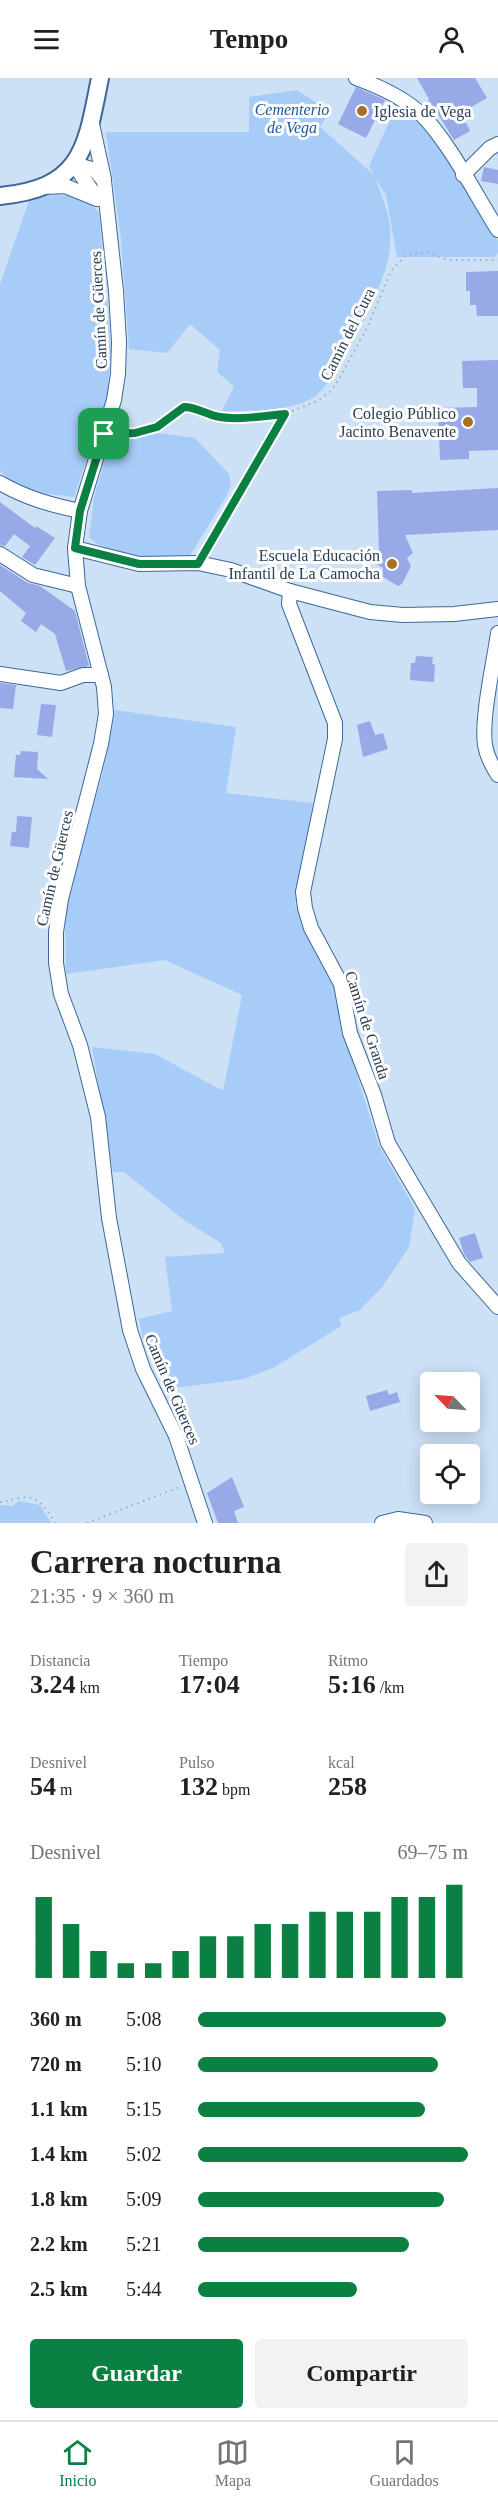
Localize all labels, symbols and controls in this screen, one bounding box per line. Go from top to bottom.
icon: menu [30,23,63,56]
icon: person [435,23,468,56]
text: Tempo [210,24,288,54]
park label: Cementerio de Vega [255,101,329,137]
place label: Iglesia de Vega [374,103,471,121]
marker: Iglesia de Vega [355,104,369,118]
street label: Camín de Güerces [87,251,110,369]
street label: Camín del Cura [317,285,378,383]
place label: Colegio Público Jacinto Benavente [339,405,456,440]
pin [78,408,129,459]
marker: Colegio Público Jacinto Benavente [461,415,475,429]
icon: arrive [87,417,120,450]
place label: Escuela Educación Infantil de La Camocha [229,547,380,582]
marker: Escuela Educación Infantil de La Camocha [385,557,399,571]
street label: Camín de Güerces [33,809,76,928]
street label: Camín de Granda [342,969,393,1081]
street label: Camín de Güerces [142,1331,203,1447]
north arrow [420,1372,480,1432]
map controls [420,1372,480,1504]
button: locate [420,1444,480,1504]
button: share [405,1543,468,1606]
text: Carrera nocturna [30,1544,281,1580]
text: 21:35 · 9 × 360 m [30,1585,174,1607]
text: Distancia [30,1652,90,1669]
text: Tiempo [179,1652,228,1669]
text: Ritmo [328,1652,368,1669]
text: 3.24 [30,1670,76,1699]
text: 17:04 [179,1670,240,1699]
text: 5:16 [328,1670,376,1699]
text: km [76,1679,100,1696]
text: /km [376,1679,405,1696]
text: Desnivel [30,1754,87,1771]
text: Pulso [179,1754,215,1771]
text: kcal [328,1754,355,1771]
text: 54 [30,1772,56,1801]
text: 132 [179,1772,218,1801]
text: 258 [328,1772,367,1801]
text: m [56,1781,72,1798]
text: bpm [218,1781,250,1798]
text: Desnivel [30,1841,101,1863]
text: 69–75 m [397,1841,468,1863]
text: 360 m [30,2008,82,2030]
text: 5:08 [126,2008,162,2030]
text: 720 m [30,2053,82,2075]
text: 5:10 [126,2053,162,2075]
text: 1.1 km [30,2098,88,2120]
text: 5:15 [126,2098,162,2120]
text: 1.4 km [30,2143,88,2165]
text: 5:02 [126,2143,162,2165]
text: 1.8 km [30,2188,88,2210]
text: 5:09 [126,2188,162,2210]
text: 2.2 km [30,2233,88,2255]
text: 5:21 [126,2233,162,2255]
text: 2.5 km [30,2278,88,2300]
text: 5:44 [126,2278,162,2300]
button: Guardar [30,2339,243,2408]
button: Compartir [255,2339,468,2408]
tab: Inicio [59,2436,96,2490]
tab: Mapa [215,2436,251,2490]
tab: Guardados [370,2436,439,2490]

